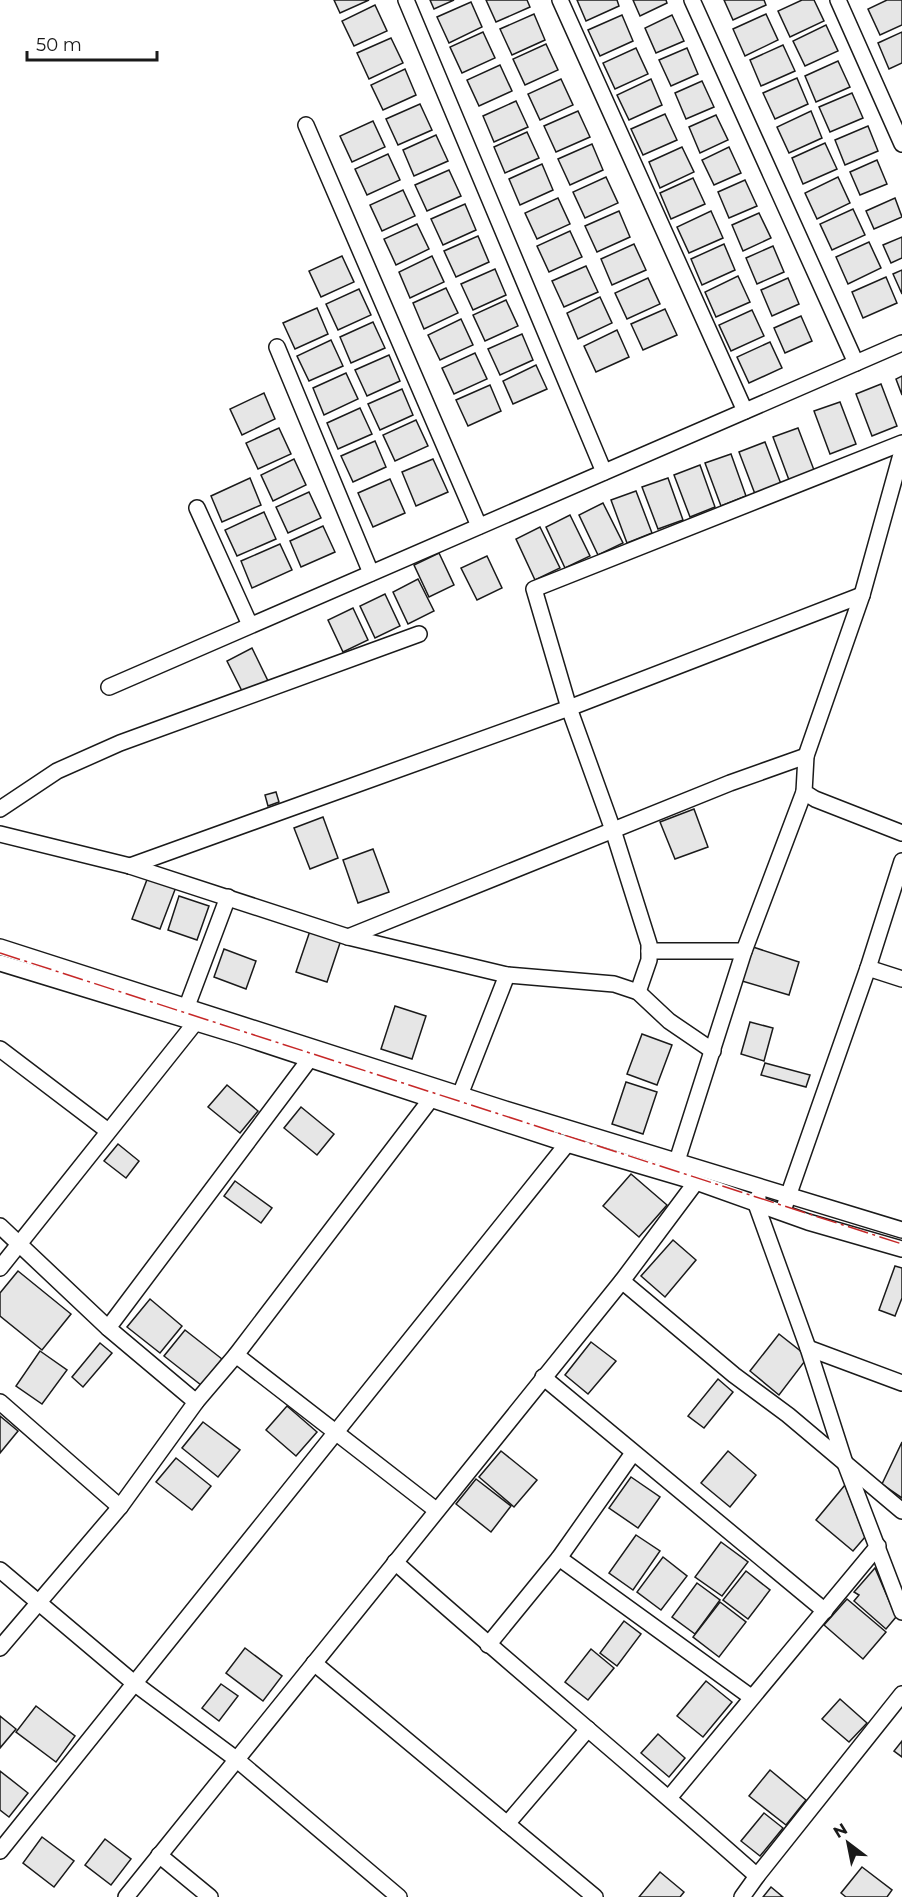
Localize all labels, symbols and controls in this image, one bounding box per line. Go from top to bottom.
scale bar [27,24,158,62]
text: 50 m [36,34,82,56]
north arrow [818,1813,878,1873]
text: N [830,1819,851,1842]

